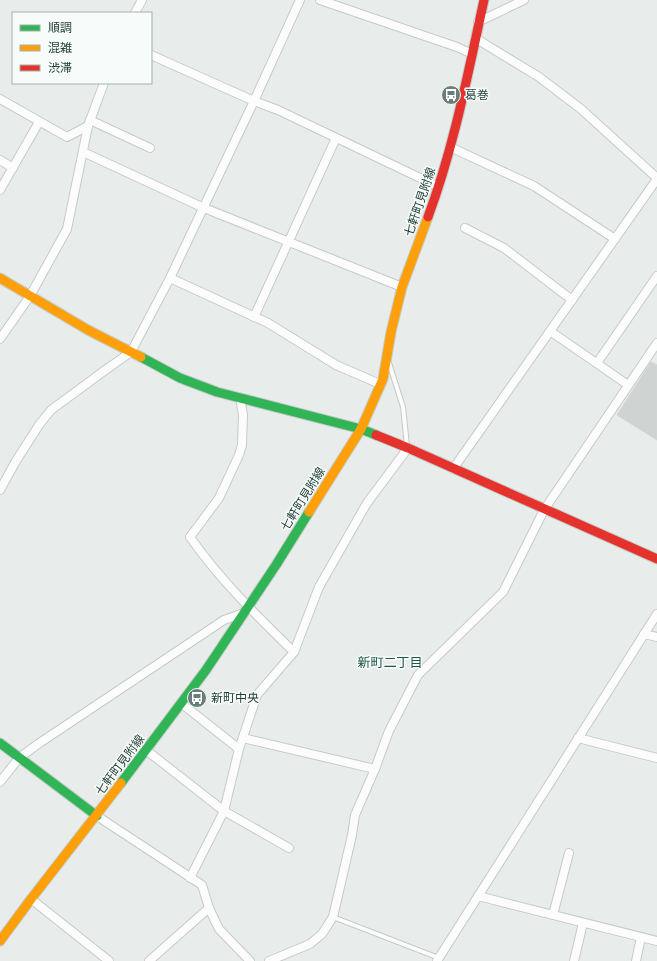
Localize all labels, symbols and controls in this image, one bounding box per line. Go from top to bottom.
legend [12,12,152,84]
text: 順調 [48,20,72,36]
text: 混雑 [48,40,72,56]
text: 渋滞 [48,60,72,76]
bus stop icon: 葛巻 [440,84,462,106]
place label: 葛巻 [465,87,489,103]
street label: 七軒町見附線 [401,165,439,239]
street label: 七軒町見附線 [277,464,329,534]
district label: 新町二丁目 [357,654,423,671]
bus stop icon: 新町中央 [186,687,208,709]
place label: 新町中央 [211,690,259,706]
street label: 七軒町見附線 [92,731,148,799]

